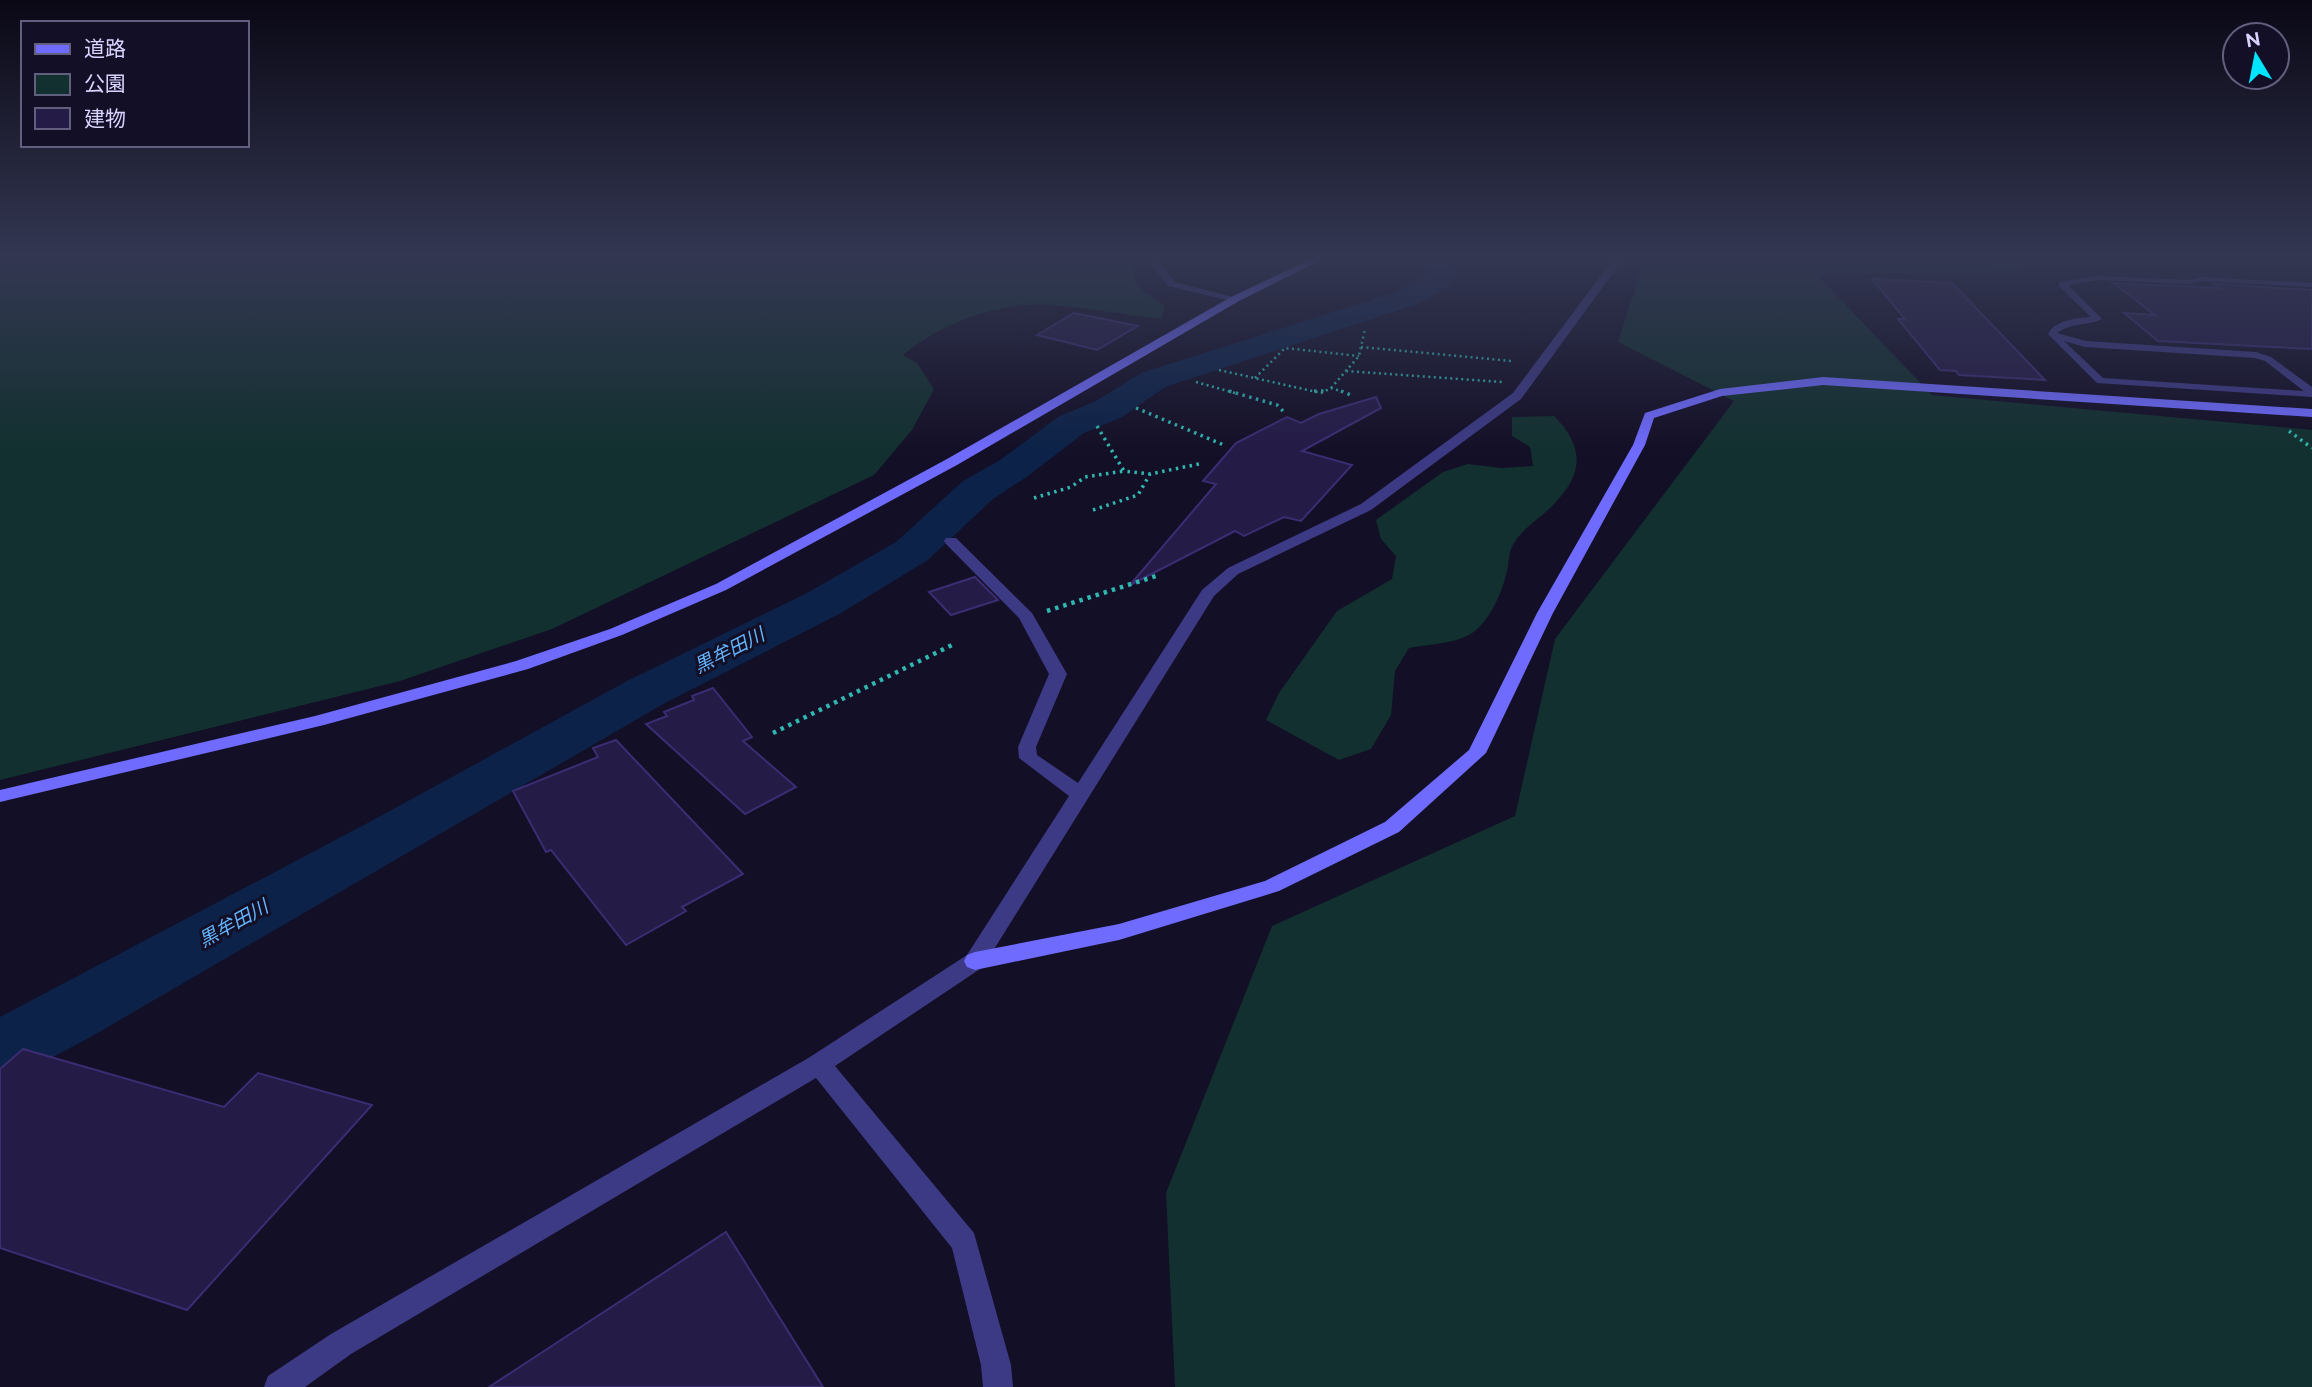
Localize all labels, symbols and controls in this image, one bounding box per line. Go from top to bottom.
legend [21,21,248,147]
north arrow [2221,21,2291,91]
text: N [2244,27,2262,51]
text: 道路 [84,36,126,61]
text: 公園 [84,71,126,96]
text: 建物 [84,106,126,131]
water label: 黒牟田川 [690,622,770,677]
water label: 黒牟田川 [194,894,273,951]

